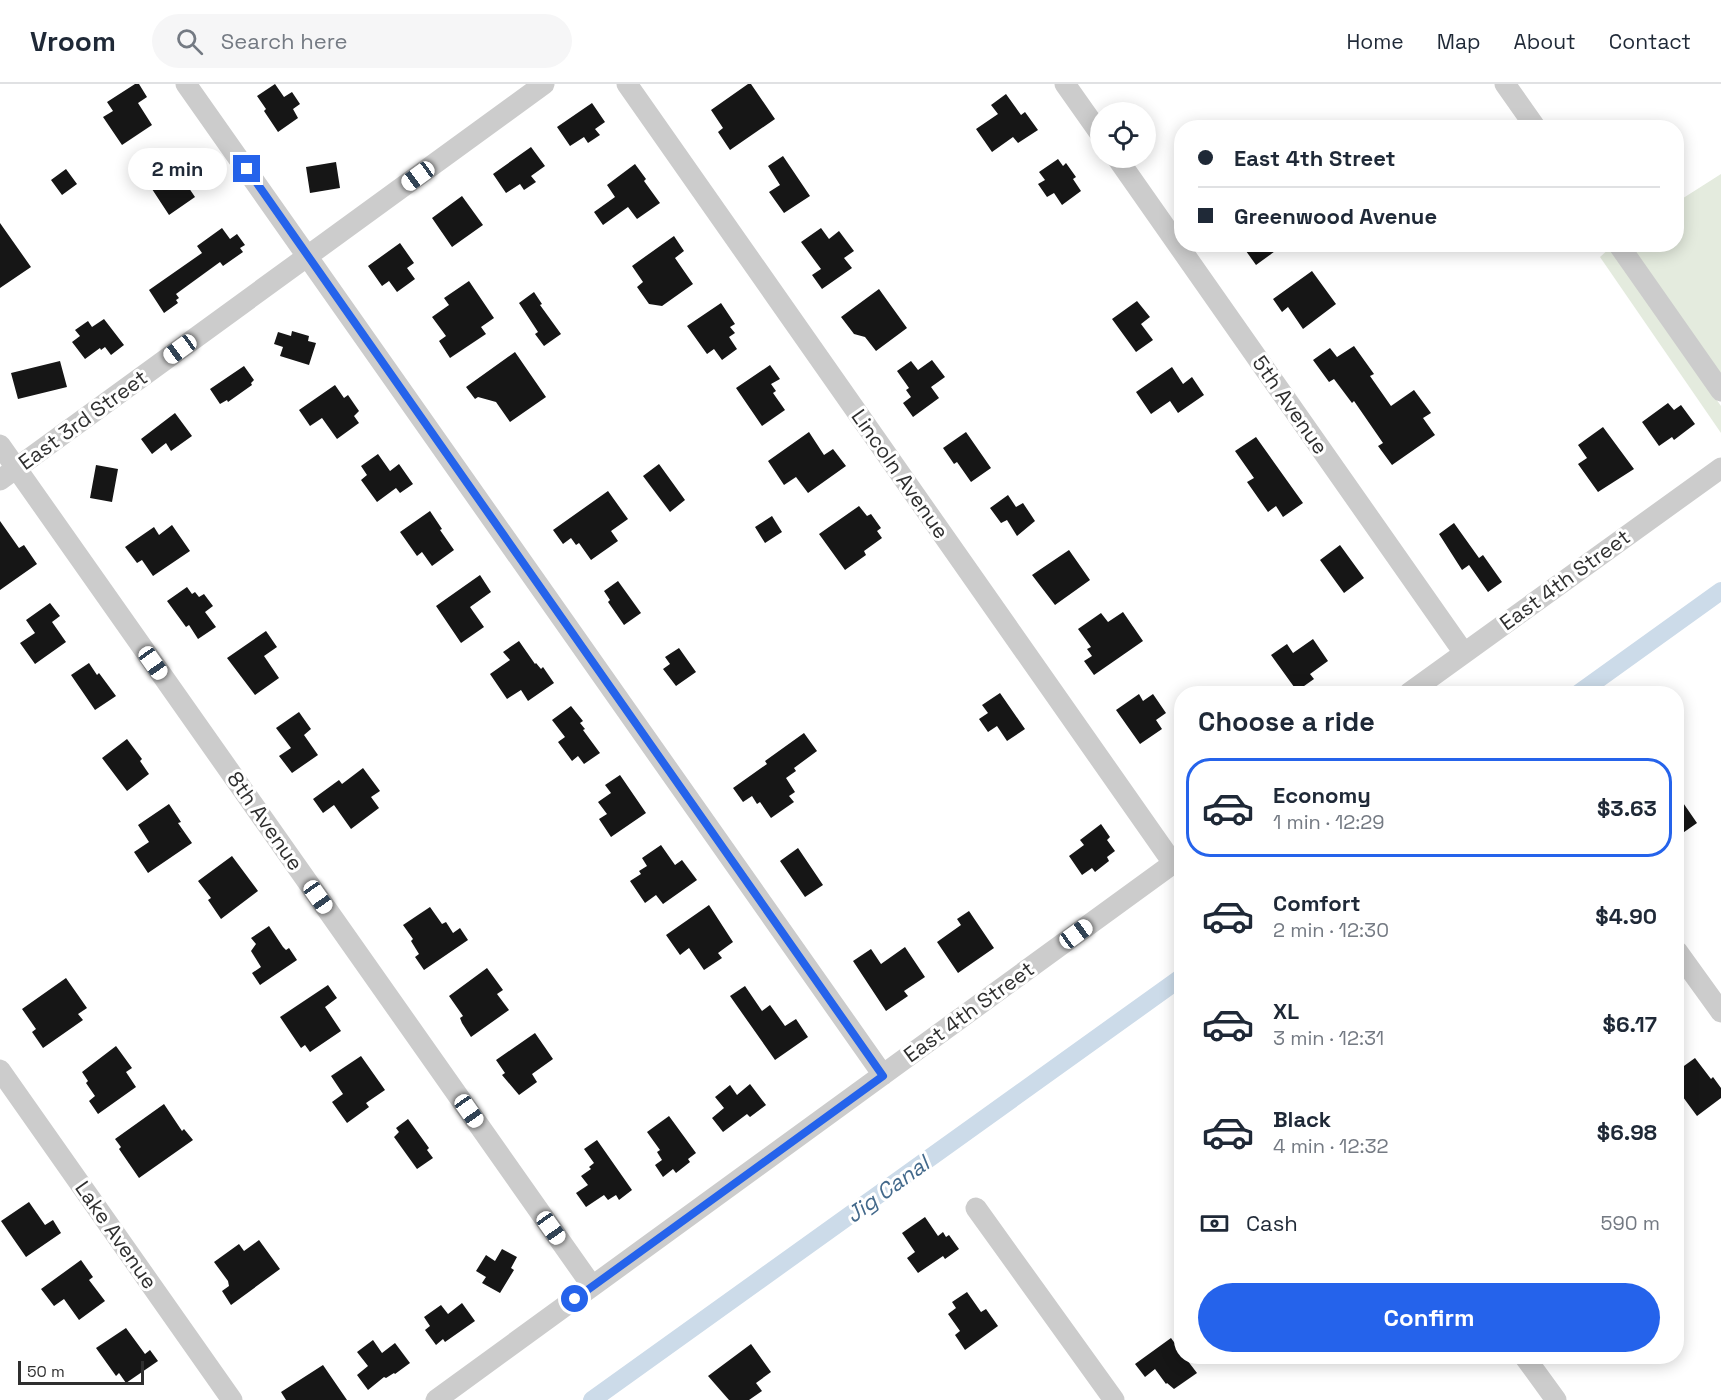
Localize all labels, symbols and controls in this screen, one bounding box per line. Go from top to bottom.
search box [152,14,572,68]
text: Vroom [30,23,116,59]
icon: search [173,25,206,58]
text: Search here [221,27,348,55]
text: Home [1346,28,1404,55]
text: Map [1437,28,1481,55]
text: About [1514,28,1576,55]
text: Contact [1609,28,1691,55]
map controls [1090,102,1156,168]
button: locate [1090,102,1156,168]
text: East 4th Street [1234,144,1396,172]
callout: 2 min [127,148,226,190]
route end [233,155,260,182]
text: 2 min [152,156,203,182]
car [398,158,438,194]
text: Greenwood Avenue [1234,202,1437,230]
car [160,331,200,367]
street label: 5th Avenue [1247,350,1334,459]
street label: East 3rd Street [13,364,153,475]
street label: Lincoln Avenue [846,404,955,544]
street label: East 4th Street [1494,523,1635,636]
car [135,643,171,683]
text: Choose a ride [1198,704,1375,739]
street label: 8th Avenue [221,766,309,876]
icon: car [1201,781,1255,835]
text: Economy [1273,781,1371,809]
text: $3.63 [1597,794,1657,822]
text: 1 min · 12:29 [1273,809,1385,835]
car [300,877,336,917]
icon: car [1201,889,1255,943]
text: Comfort [1273,889,1361,917]
text: $4.90 [1595,902,1657,930]
car [1056,916,1096,952]
text: 2 min · 12:30 [1273,917,1389,943]
street label: East 4th Street [898,955,1039,1068]
icon: car [1201,997,1255,1051]
text: XL [1273,997,1299,1025]
text: $6.17 [1603,1010,1657,1038]
text: 3 min · 12:31 [1273,1025,1384,1051]
car [451,1091,487,1131]
icon: car [1201,1105,1255,1159]
text: Black [1273,1105,1331,1133]
text: $6.98 [1597,1118,1657,1146]
text: 4 min · 12:32 [1273,1133,1389,1159]
water label: Jig Canal [840,1148,936,1229]
street label: Lake Avenue [69,1175,164,1294]
icon: cash [1198,1207,1231,1240]
car [533,1208,569,1248]
text: Cash [1246,1209,1298,1237]
text: 590 m [1601,1210,1660,1236]
button: Confirm [1198,1283,1660,1352]
route start [561,1285,588,1312]
scale bar [18,1358,144,1386]
text: 50 m [27,1361,65,1382]

